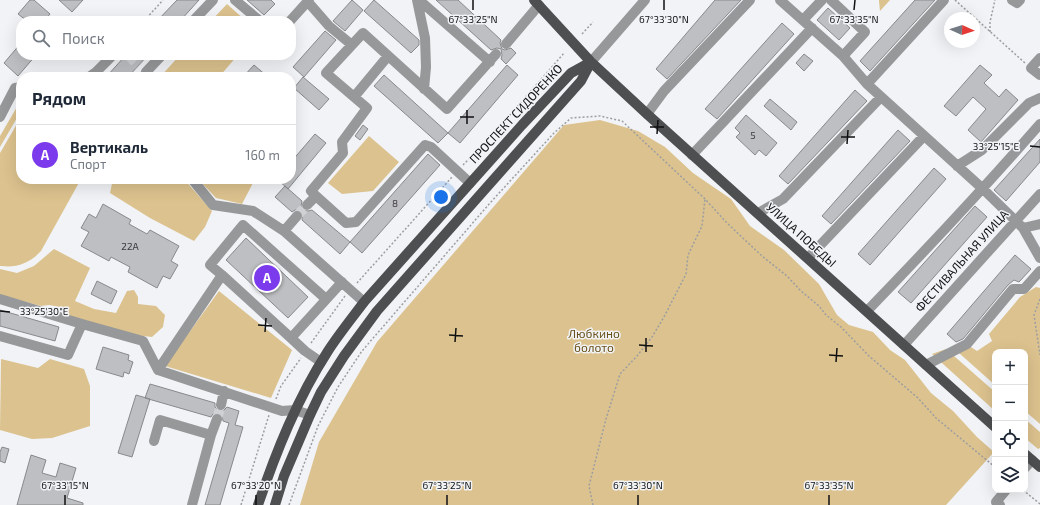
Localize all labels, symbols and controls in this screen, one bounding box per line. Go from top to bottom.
north arrow [944,12,980,48]
text: 67°33'25"N [448,13,498,25]
text: 67°33'30"N [639,13,689,25]
text: 67°33'35"N [829,13,879,25]
search box [16,16,296,60]
icon: search [30,27,52,49]
text: Поиск [62,29,105,47]
street label: ПРОСПЕКТ СИДОРЕНКО [466,61,565,166]
text: Рядом [32,88,86,108]
house number: 5 [750,129,756,141]
text: Вертикаль [70,138,148,156]
text: 33°25'15"E [973,140,1020,152]
text: A [41,147,49,163]
text: 160 m [245,147,280,163]
text: Спорт [70,156,106,172]
your location [431,187,451,207]
house number: 8 [392,197,398,209]
street label: УЛИЦА ПОБЕДЫ [764,199,839,269]
street label: ФЕСТИВАЛЬНАЯ УЛИЦА [912,206,1011,314]
house number: 22А [121,240,140,252]
pin: A [254,263,280,293]
text: 33°25'30"E [20,305,69,317]
park label: Любкино болото [568,326,620,354]
map controls [992,349,1028,493]
button: + [992,349,1028,385]
button: − [992,385,1028,421]
button: locate [992,421,1028,457]
button: layers [992,457,1028,493]
text: 67°33'15"N [41,479,89,491]
text: 67°33'20"N [231,479,281,491]
text: 67°33'25"N [422,479,472,491]
text: 67°33'30"N [613,479,663,491]
text: 67°33'35"N [804,479,854,491]

